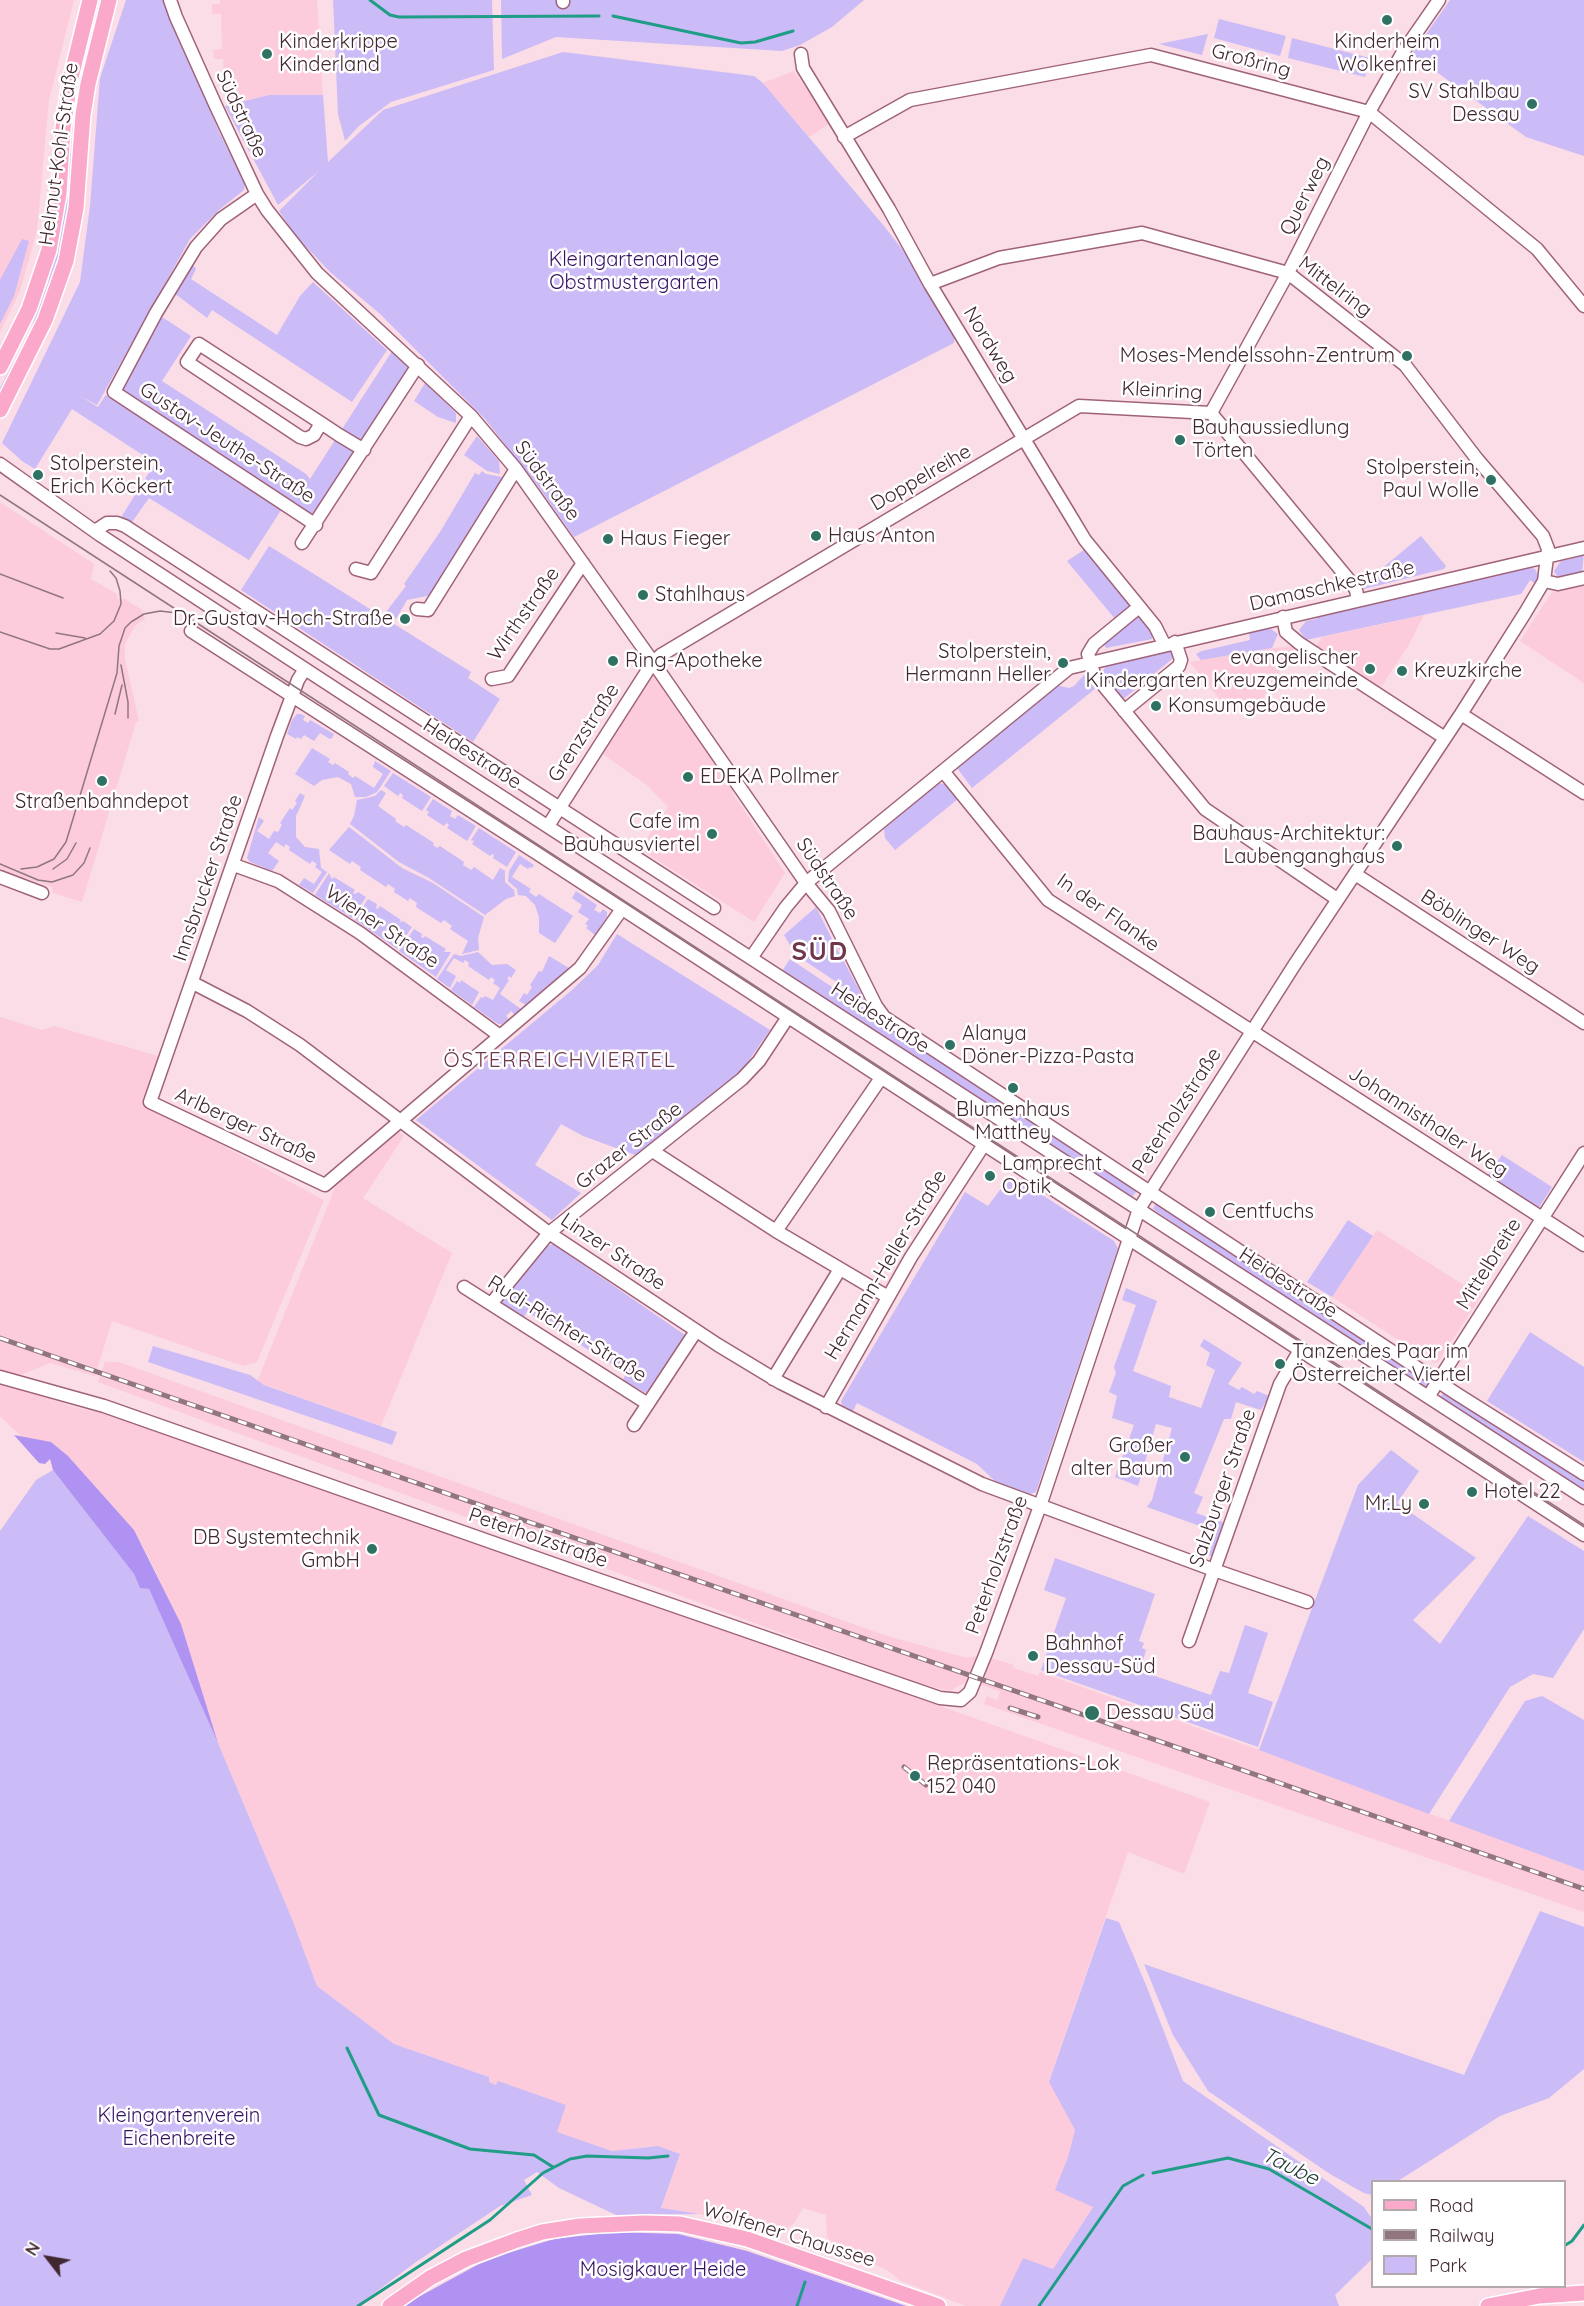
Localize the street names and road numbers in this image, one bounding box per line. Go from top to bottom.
street label: Großring [1209,39,1293,83]
street label: Helmut-Kohl-Straße [34,61,84,247]
street label: Südstraße [210,66,272,162]
street label: Querweg [1275,152,1335,240]
street label: Mittelring [1293,251,1377,323]
street label: Nordweg [958,303,1022,387]
street label: Gustav-Jeuthe-Straße [135,377,319,509]
street label: Kleinring [1121,377,1203,405]
street label: Südstraße [509,436,585,526]
street label: Doppelreihe [866,440,976,516]
street label: Damaschkestraße [1247,555,1417,617]
street label: Wirthstraße [483,563,565,665]
street label: Grenzstraße [543,679,625,787]
street label: Heidestraße [418,713,526,795]
street label: Innsbrucker Straße [168,791,248,965]
street label: Südstraße [791,833,863,925]
street label: In der Flanke [1052,869,1164,957]
street label: Wiener Straße [321,880,443,974]
street label: Böblinger Weg [1416,885,1544,979]
street label: Heidestraße [826,977,934,1059]
street label: Peterholzstraße [1127,1043,1227,1179]
street label: Johannisthaler Weg [1344,1061,1512,1183]
street label: Arlberger Straße [171,1083,321,1169]
street label: Grazer Straße [571,1097,687,1195]
street label: Hermann-Heller-Straße [820,1166,952,1364]
street label: Linzer Straße [556,1208,670,1296]
street label: Mittelbreite [1452,1214,1526,1314]
street label: Heidestraße [1234,1242,1342,1324]
street label: Rudi-Richter-Straße [483,1270,651,1388]
street label: Salzburger Straße [1185,1406,1261,1570]
street label: Peterholzstraße [961,1493,1033,1637]
street label: Peterholzstraße [465,1503,611,1573]
street label: Wolfener Chaussee [700,2197,878,2273]

